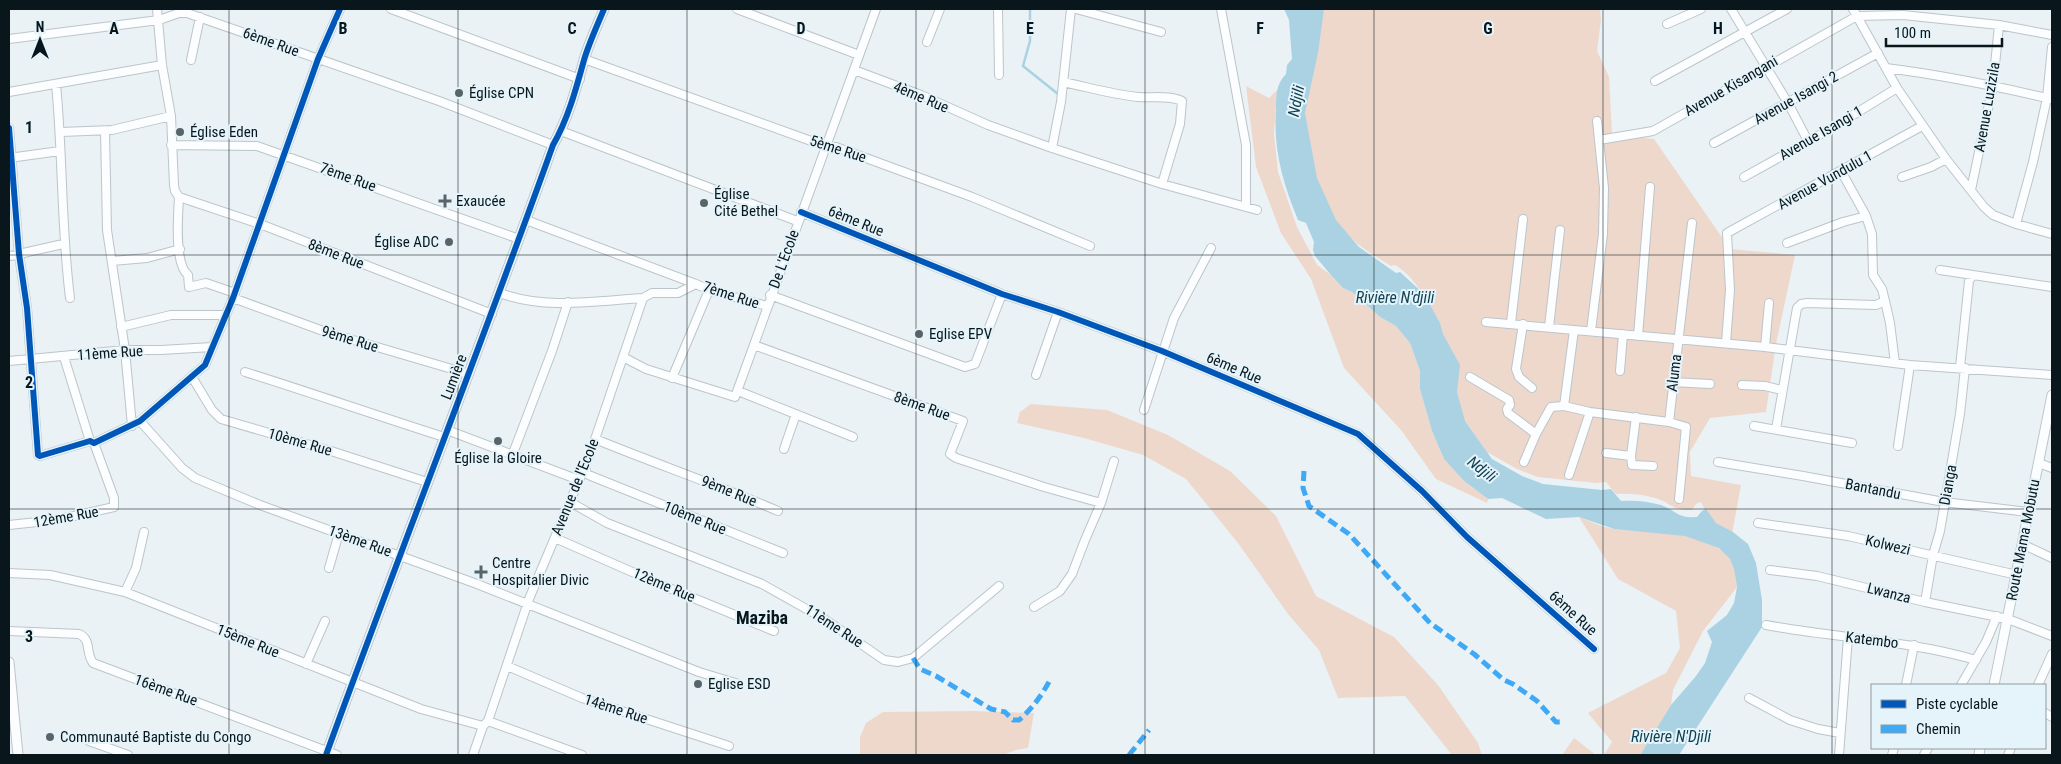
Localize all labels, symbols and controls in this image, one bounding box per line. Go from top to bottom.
north arrow [15,15,65,65]
scale bar [1886,15,2002,47]
text: N [36,19,44,35]
text: A [109,19,119,38]
text: B [339,19,348,38]
text: C [567,19,577,38]
text: D [796,19,806,38]
text: E [1026,19,1034,38]
text: F [1256,19,1264,38]
text: G [1483,19,1493,38]
text: H [1713,19,1723,38]
street label: 6ème Rue [240,24,302,60]
text: 100 m [1894,24,1931,42]
street label: Avenue Kisangani [1681,52,1781,120]
street label: Avenue Luzizila [1970,60,2004,154]
street label: Avenue Isangi 2 [1751,67,1841,129]
street label: 4ème Rue [891,77,951,117]
water label: Ndjili [1284,83,1308,118]
place label: Église CPN [469,84,534,102]
marker: Église CPN [453,87,465,99]
street label: Avenue Isangi 1 [1776,102,1866,164]
text: 1 [25,118,33,137]
place label: Église Eden [190,123,258,141]
marker: Église Eden [174,126,186,138]
street label: 5ème Rue [807,131,869,167]
street label: Avenue Vundulu 1 [1774,147,1876,213]
street label: 7ème Rue [317,159,379,195]
place label: Église Cité Bethel [714,185,778,220]
place label: Exaucée [456,192,505,210]
marker: Exaucée [438,194,452,208]
marker: Église Cité Bethel [698,197,710,209]
street label: 6ème Rue [826,202,886,240]
street label: De L'Ecole [765,227,803,291]
place label: Église ADC [374,233,439,251]
street label: 8ème Rue [305,235,367,273]
marker: Église ADC [443,236,455,248]
street label: 7ème Rue [700,277,762,313]
water label: Rivière N'djili [1356,288,1435,307]
street label: 9ème Rue [319,322,381,356]
place label: Eglise EPV [929,325,993,343]
marker: Eglise EPV [913,328,925,340]
street label: 11ème Rue [77,342,143,364]
street label: 6ème Rue [1204,348,1264,388]
street label: Lumière [437,352,471,402]
street label: Aluma [1663,353,1685,393]
text: 2 [25,373,33,392]
street label: 8ème Rue [891,388,953,424]
street label: 10ème Rue [266,424,334,460]
marker: Église la Gloire [492,435,504,447]
street label: Avenue de l'Ecole [547,436,603,538]
place label: Église la Gloire [454,449,542,467]
water label: Ndjili [1464,452,1501,486]
street label: Dianga [1936,463,1960,507]
street label: 9ème Rue [699,472,759,510]
street label: Bantandu [1844,475,1902,503]
street label: Route Mama Mobutu [2002,478,2044,602]
street label: 10ème Rue [661,497,729,539]
street label: 12ème Rue [32,502,100,532]
street label: 13ème Rue [326,521,394,561]
street label: Kolwezi [1864,531,1912,559]
place label: Centre Hospitalier Divic [492,554,589,589]
street label: 12ème Rue [630,564,698,606]
marker: Centre Hospitalier Divic [474,565,488,579]
street label: Lwanza [1865,579,1913,607]
street label: 6ème Rue [1545,587,1601,639]
street label: 11ème Rue [801,601,867,651]
district label: Maziba [736,607,788,628]
street label: 15ème Rue [214,620,282,662]
text: 3 [25,627,33,646]
street label: Katembo [1845,628,1899,652]
street label: 16ème Rue [132,670,200,710]
place label: Eglise ESD [708,675,771,693]
marker: Eglise ESD [692,678,704,690]
legend [1871,684,2046,749]
street label: 14ème Rue [582,690,650,728]
text: Piste cyclable [1916,695,1998,713]
text: Chemin [1916,720,1961,738]
water label: Rivière N'Djili [1631,727,1711,746]
place label: Communauté Baptiste du Congo [60,728,251,746]
marker: Communauté Baptiste du Congo [44,731,56,743]

